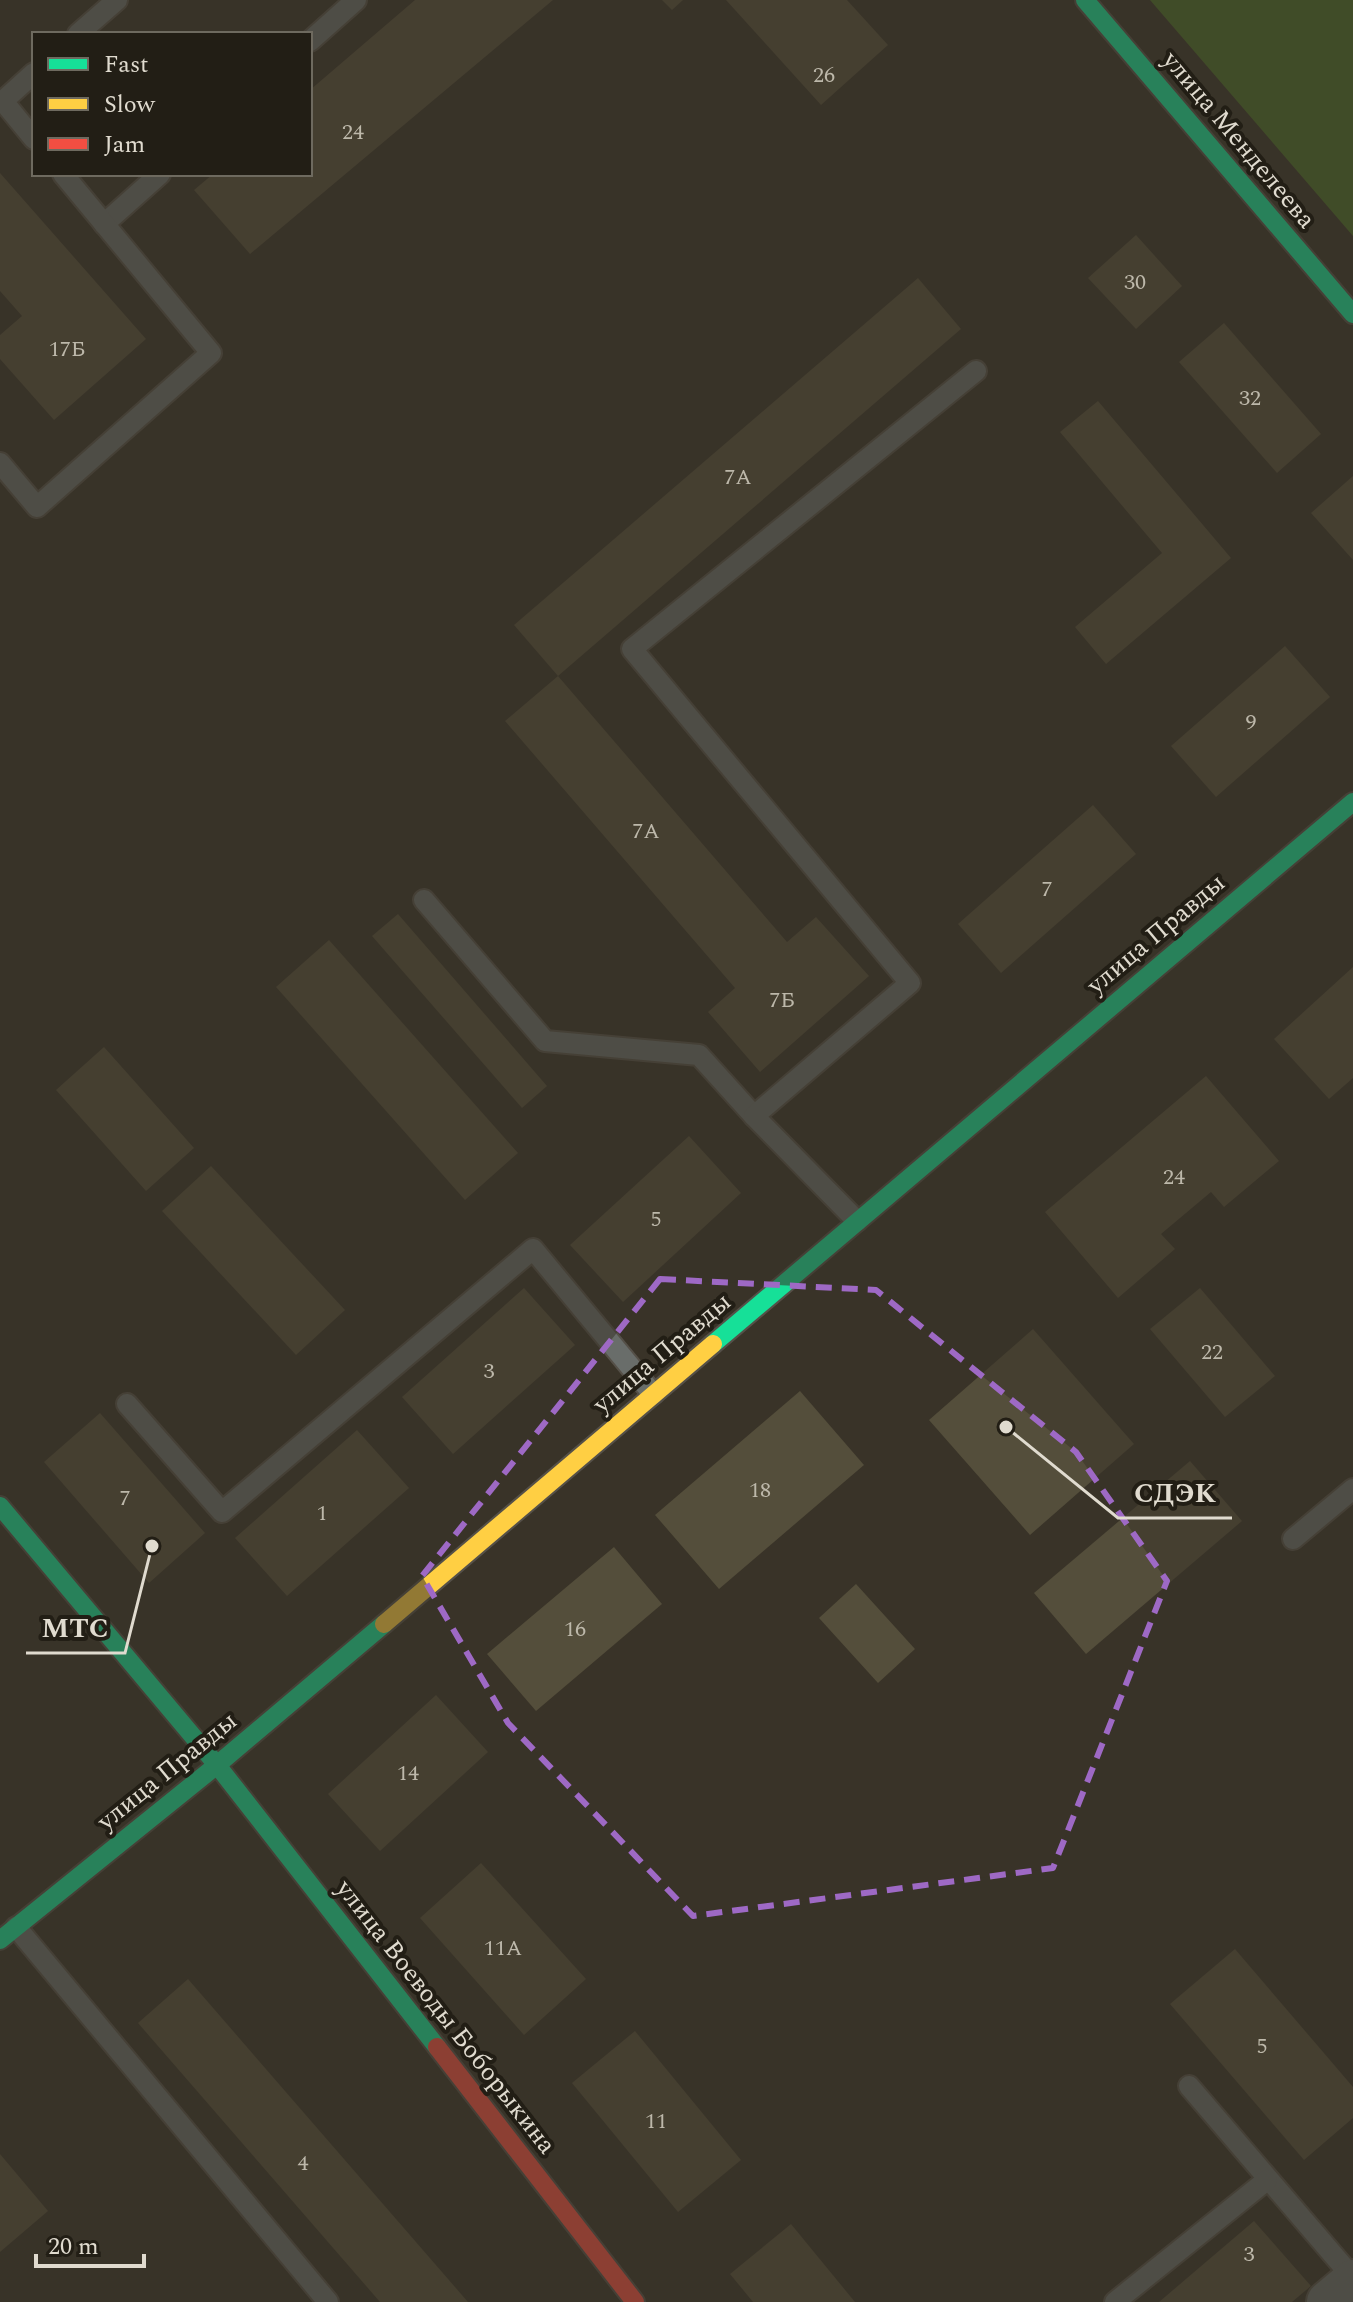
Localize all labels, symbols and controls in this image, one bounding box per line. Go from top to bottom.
legend [32,32,312,176]
street label: улица Менделеева [1152,41,1326,238]
text: Fast [104,47,149,83]
house number: 26 [813,59,835,92]
text: Slow [104,87,156,123]
house number: 24 [342,116,364,149]
text: Jam [104,127,145,163]
house number: 30 [1124,266,1146,299]
house number: 17Б [49,333,85,366]
house number: 32 [1239,382,1261,415]
house number: 7А [724,461,752,494]
house number: 9 [1245,706,1257,739]
house number: 7А [632,815,660,848]
street label: улица Правды [1077,864,1234,1005]
house number: 7 [1041,873,1053,906]
house number: 7Б [769,984,795,1017]
house number: 24 [1163,1161,1185,1194]
house number: 5 [650,1203,662,1236]
street label: улица Правды [583,1283,740,1424]
house number: 22 [1201,1336,1223,1369]
house number: 3 [483,1355,495,1388]
callout: СДЭК [1118,1466,1232,1518]
text: СДЭК [1134,1472,1216,1515]
house number: 18 [749,1474,771,1507]
house number: 7 [119,1482,131,1515]
house number: 1 [316,1497,328,1530]
callout: МТС [26,1601,125,1653]
text: МТС [41,1607,109,1650]
house number: 16 [564,1613,586,1646]
street label: улица Правды [87,1702,246,1841]
house number: 14 [397,1757,419,1790]
street label: улица Воеводы Боборыкина [325,1870,566,2163]
house number: 11А [484,1932,522,1965]
house number: 5 [1256,2030,1268,2063]
house number: 11 [645,2105,667,2138]
house number: 4 [297,2147,309,2180]
scale bar [36,2218,144,2268]
text: 20 m [48,2229,99,2265]
house number: 3 [1243,2238,1255,2271]

